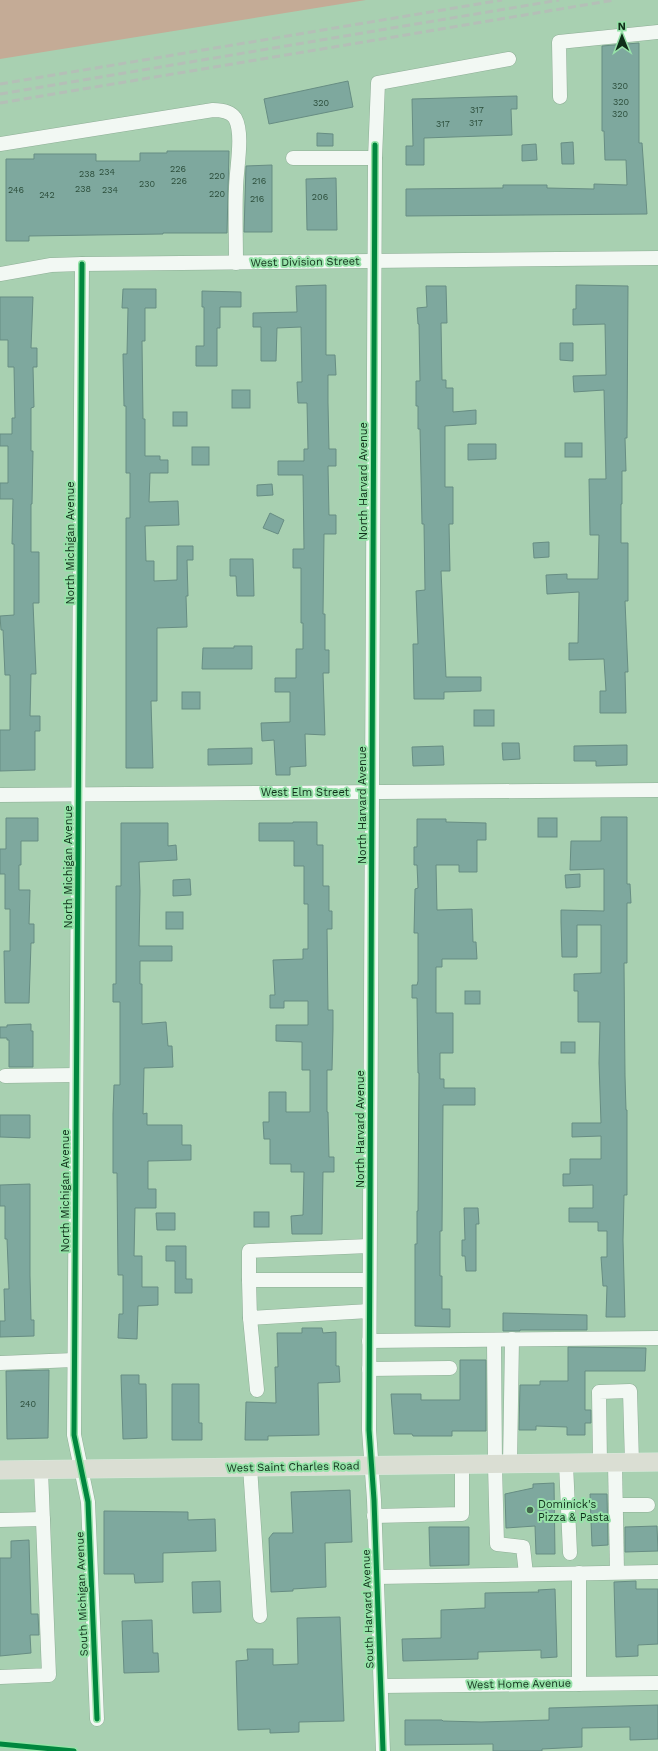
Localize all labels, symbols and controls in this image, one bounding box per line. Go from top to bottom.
north arrow [602,16,642,56]
text: N [618,20,626,33]
house number: 320 [612,81,628,91]
house number: 320 [613,97,629,107]
house number: 320 [313,98,329,108]
house number: 317 [470,105,484,115]
house number: 320 [612,109,628,119]
house number: 317 [469,118,483,128]
house number: 317 [436,119,450,129]
house number: 226 [170,164,186,174]
house number: 234 [99,167,115,177]
house number: 238 [79,169,95,179]
house number: 220 [209,171,225,181]
house number: 226 [171,176,187,186]
house number: 216 [252,176,266,186]
house number: 230 [139,179,155,189]
house number: 238 [75,184,91,194]
house number: 246 [8,185,24,195]
house number: 234 [102,185,118,195]
house number: 220 [209,189,225,199]
house number: 242 [39,190,55,200]
house number: 206 [312,192,328,202]
house number: 216 [250,194,264,204]
street label: West Division Street [250,255,360,269]
street label: North Harvard Avenue [357,422,370,540]
street label: North Michigan Avenue [64,481,77,605]
street label: North Harvard Avenue [356,746,369,864]
street label: West Elm Street [261,786,350,799]
street label: North Michigan Avenue [62,805,75,929]
street label: North Harvard Avenue [354,1070,367,1188]
street label: North Michigan Avenue [59,1129,72,1253]
house number: 240 [20,1399,36,1409]
street label: West Saint Charles Road [226,1459,360,1475]
place label: Dominick's Pizza & Pasta [538,1498,609,1524]
marker: Dominick's Pizza & Pasta [525,1505,535,1515]
street label: South Michigan Avenue [73,1531,91,1657]
street label: South Harvard Avenue [359,1549,377,1669]
street label: West Home Avenue [467,1677,571,1691]

